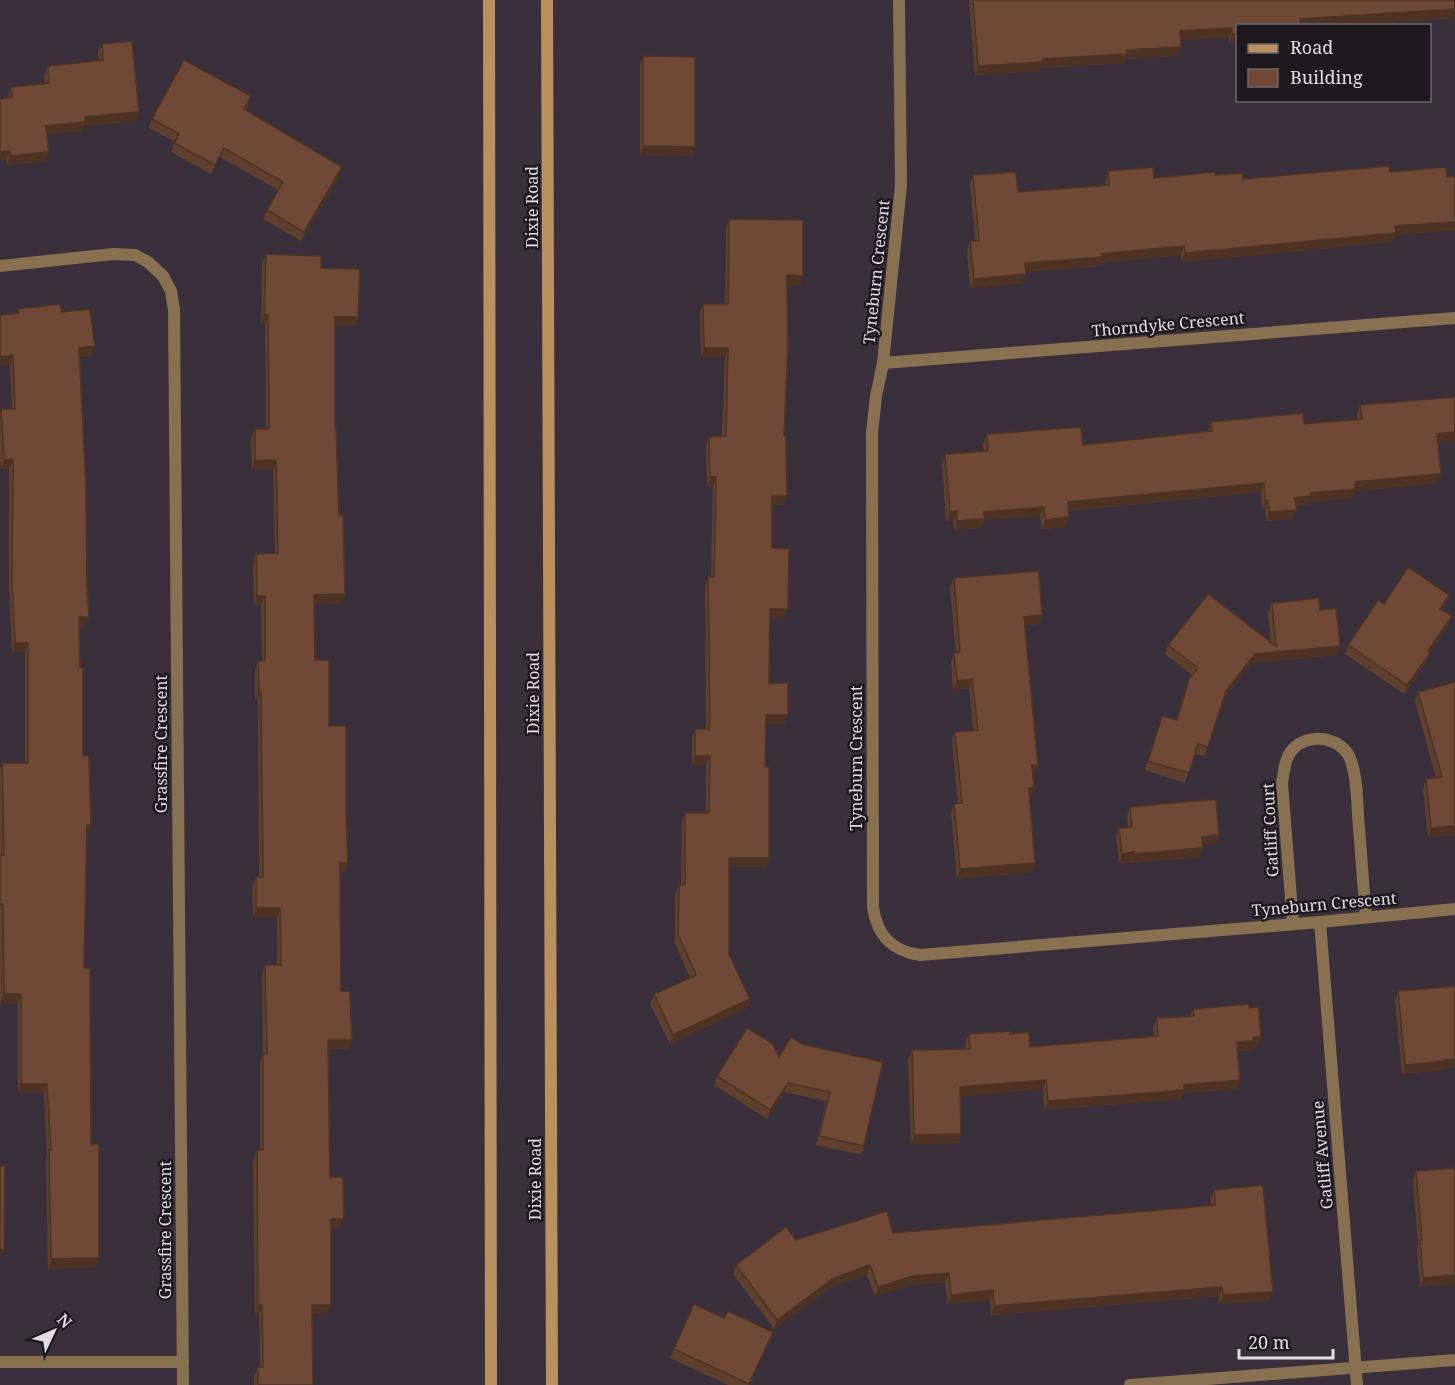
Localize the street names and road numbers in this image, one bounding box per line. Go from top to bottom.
street label: Dixie Road [521,166,543,248]
street label: Tyneburn Crescent [857,198,895,345]
street label: Thorndyke Crescent [1091,306,1246,342]
street label: Dixie Road [522,652,544,734]
street label: Grassfire Crescent [150,674,172,813]
street label: Tyneburn Crescent [845,685,867,831]
street label: Gatliff Court [1257,782,1283,878]
street label: Tyneburn Crescent [1251,887,1398,921]
street label: Gatliff Avenue [1306,1100,1338,1210]
street label: Dixie Road [524,1138,546,1220]
street label: Grassfire Crescent [154,1160,176,1299]

